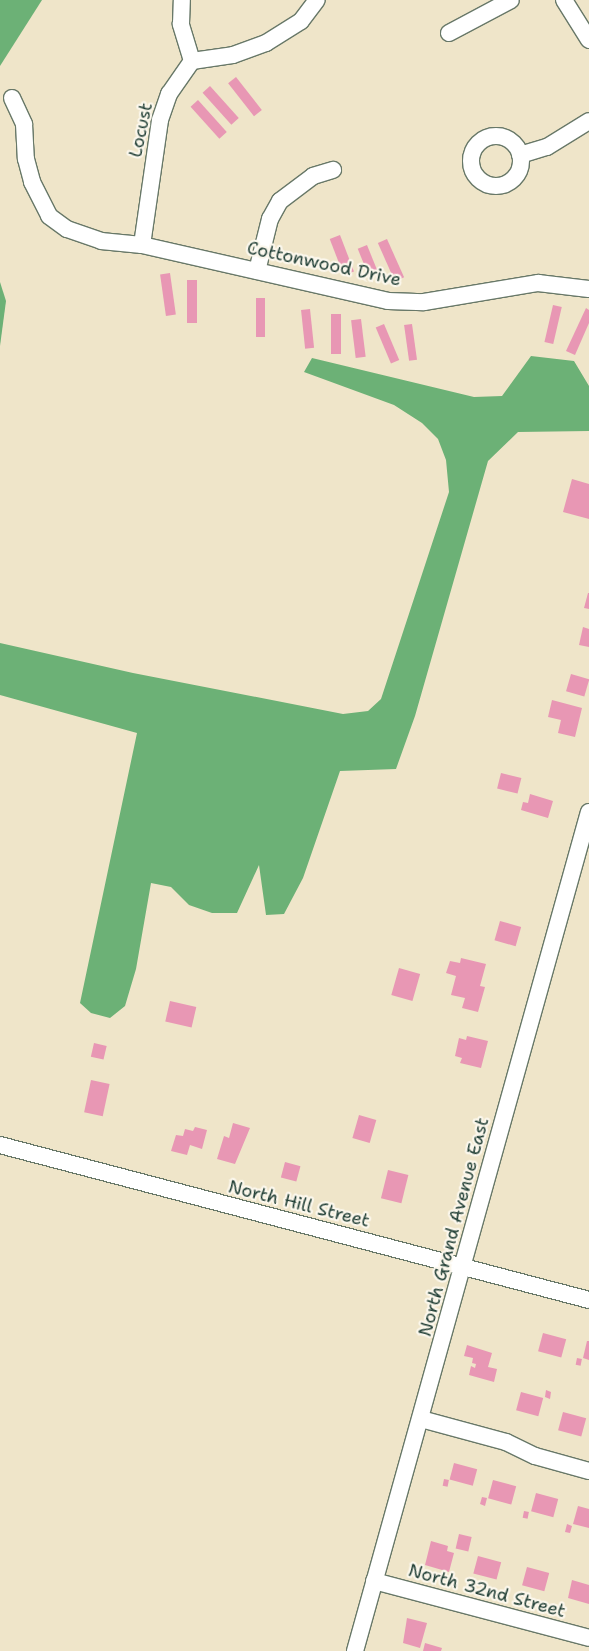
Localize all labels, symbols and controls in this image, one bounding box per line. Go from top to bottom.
street label: Locust [125,101,157,159]
street label: Cottonwood Drive [245,237,403,291]
street label: North Grand Avenue East [414,1115,494,1339]
street label: North Hill Street [226,1176,372,1232]
street label: North 32nd Street [406,1560,568,1622]

